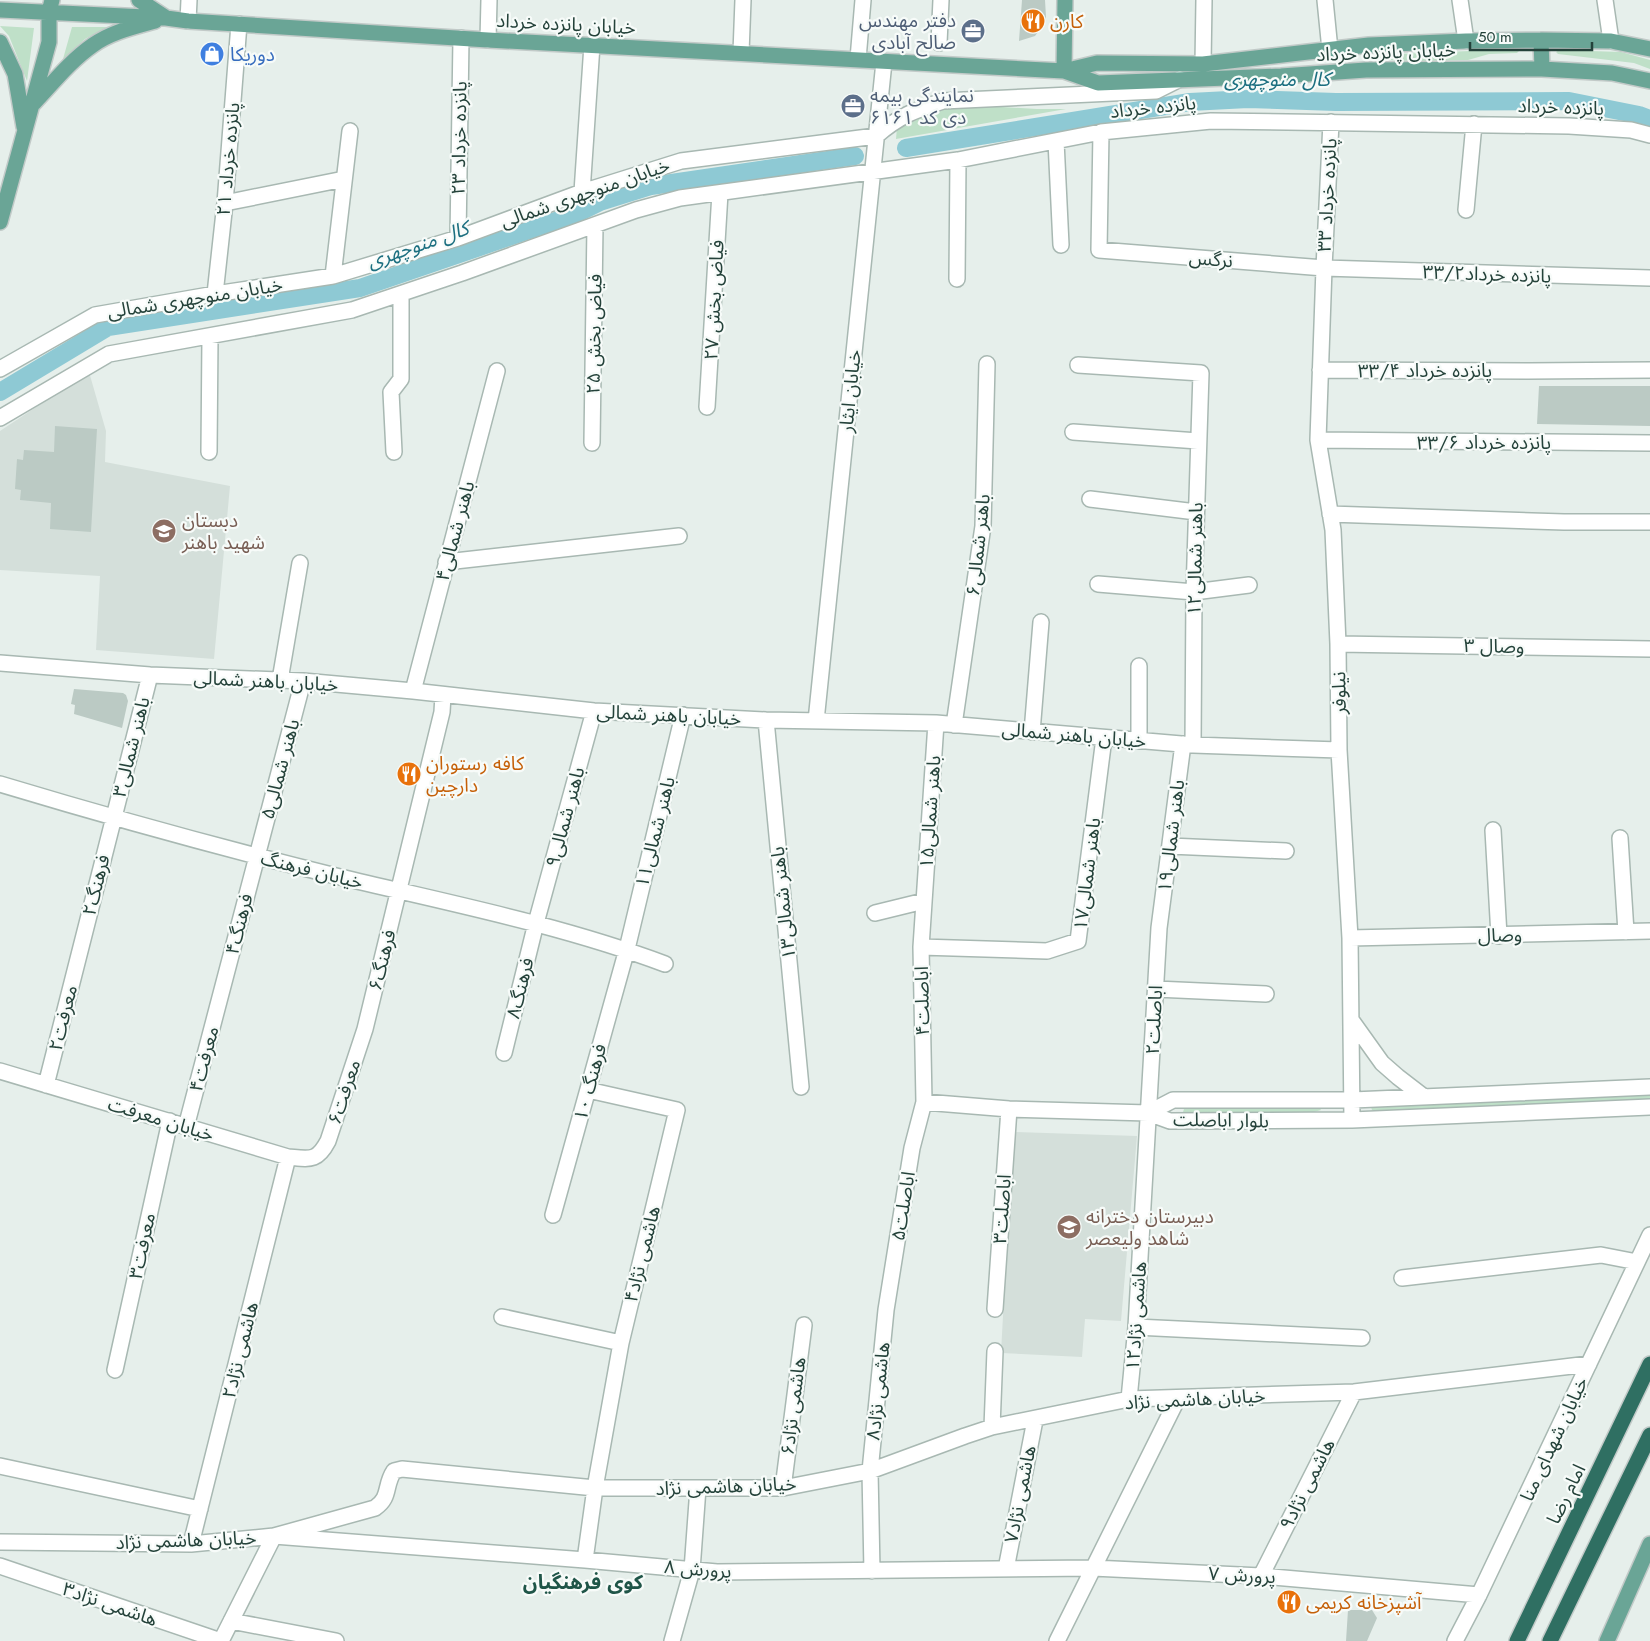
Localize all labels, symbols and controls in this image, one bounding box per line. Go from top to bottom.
street label: خیابان پانزده خرداد [496,7,636,41]
place label: دفتر مهندس صالح آبادی [859,7,956,57]
restaurant icon: کارن [1020,8,1046,34]
place label: کارن [1050,8,1085,35]
office icon: دفتر مهندس صالح آبادی [960,18,986,44]
scale bar [1470,20,1592,52]
text: 50 m [1478,26,1512,48]
street label: خیابان پانزده خرداد [1316,36,1456,68]
shop icon: دوریکا [199,41,225,67]
place label: دوریکا [230,41,275,68]
water label: کال منوچهری [1224,65,1334,94]
street label: پانزده خرداد ۲۳ [445,81,473,195]
place label: نمایندگی بیمه دی کد ۶۱۶۱ [870,82,974,131]
street label: پانزده خرداد [1109,89,1197,125]
street label: پانزده خرداد [1517,92,1605,122]
office icon: نمایندگی بیمه دی کد ۶۱۶۱ [840,93,866,119]
street label: پانزده خرداد ۲۱ [210,101,246,217]
street label: پانزده خرداد ۳۳ [1311,137,1343,253]
street label: خیابان منوچهری شمالی [497,151,673,235]
water label: کال منوچهری [363,213,476,276]
street label: فیاض بخش ۲۷ [697,239,731,361]
street label: نرگس [1188,244,1234,274]
street label: پانزده خرداد۳۳/۲ [1422,258,1552,290]
street label: خیابان منوچهری شمالی [105,271,285,325]
street label: فیاض بخش ۲۵ [579,274,609,394]
street label: خیابان ایثار [832,348,868,435]
street label: پانزده خرداد ۳۳/۴ [1358,357,1492,384]
street label: پانزده خرداد ۳۳/۶ [1417,429,1551,456]
street label: باهنر شمالی۴ [429,478,481,584]
street label: باهنر شمالی۶ [959,493,997,597]
street label: باهنر شمالی۱۲ [1181,502,1209,616]
place label: دبستان شهید باهنر [181,507,265,556]
school or university icon: دبستان شهید باهنر [151,518,177,544]
street label: وصال ۳ [1463,632,1525,660]
street label: خیابان باهنر شمالی [193,664,339,698]
street label: نیلوفر [1325,671,1353,716]
street label: باهنر شمالی۳ [106,694,156,800]
street label: خیابان باهنر شمالی [596,698,742,732]
street label: خیابان باهنر شمالی [1001,715,1147,755]
street label: باهنر شمالی۵ [254,716,306,822]
place label: کافه رستوران دارچین [426,750,525,799]
street label: باهنر شمالی۱۵ [913,755,947,869]
restaurant icon: کافه رستوران دارچین [396,761,422,787]
street label: باهنر شمالی۹ [539,764,591,870]
street label: باهنر شمالی۱۱ [628,774,682,890]
street label: باهنر شمالی۱۹ [1151,778,1191,894]
street label: باهنر شمالی۱۷ [1067,816,1107,932]
street label: خیابان فرهنگ [258,844,366,896]
street label: باهنر شمالی۱۳ [764,845,802,961]
street label: فرهنگ۲ [75,852,117,918]
street label: فرهنگ۴ [218,891,260,957]
street label: وصال [1478,921,1522,949]
street label: فرهنگ۶ [361,927,403,993]
street label: فرهنگ۸ [499,955,541,1021]
street label: اباصلت۴ [908,966,936,1036]
street label: معرفت۲ [42,982,84,1054]
street label: اباصلت۲ [1139,985,1169,1055]
street label: معرفت۴ [182,1023,226,1095]
street label: فرهنگ ۱۰ [567,1041,613,1123]
street label: معرفت۶ [321,1056,367,1128]
street label: خیابان معرفت [105,1090,217,1148]
street label: بلوار اباصلت [1173,1106,1269,1134]
street label: اباصلت۵ [884,1169,922,1243]
street label: اباصلت۳ [986,1173,1018,1245]
street label: هاشمی نژاد۴ [617,1203,667,1305]
place label: دبیرستان دخترانه شاهد ولیعصر [1085,1203,1214,1252]
street label: معرفت۳ [122,1210,162,1282]
school or university icon: دبیرستان دخترانه شاهد ولیعصر [1056,1214,1082,1240]
street label: هاشمی نژاد۱۲ [1119,1260,1153,1372]
street label: هاشمی نژاد۲ [215,1299,265,1401]
street label: هاشمی نژاد۸ [859,1340,897,1441]
street label: هاشمی نژاد۶ [774,1355,812,1457]
street label: خیابان شهدای منا [1513,1372,1595,1506]
street label: خیابان هاشمی نژاد [1124,1382,1266,1416]
street label: هاشمی نژاد۹ [1273,1434,1341,1534]
street label: هاشمی نژاد۷ [997,1443,1043,1545]
street label: امام رضا [1540,1459,1593,1529]
street label: خیابان هاشمی نژاد [655,1470,797,1502]
street label: خیابان هاشمی نژاد [115,1524,257,1556]
street label: پرورش ۸ [663,1553,733,1585]
street label: پرورش ۷ [1208,1560,1276,1590]
district label: کوی فرهنگیان [523,1568,644,1597]
street label: هاشمی نژاد۳ [59,1575,161,1633]
restaurant icon: آشپزخانه کریمی [1276,1589,1302,1615]
place label: آشپزخانه کریمی [1306,1589,1423,1616]

